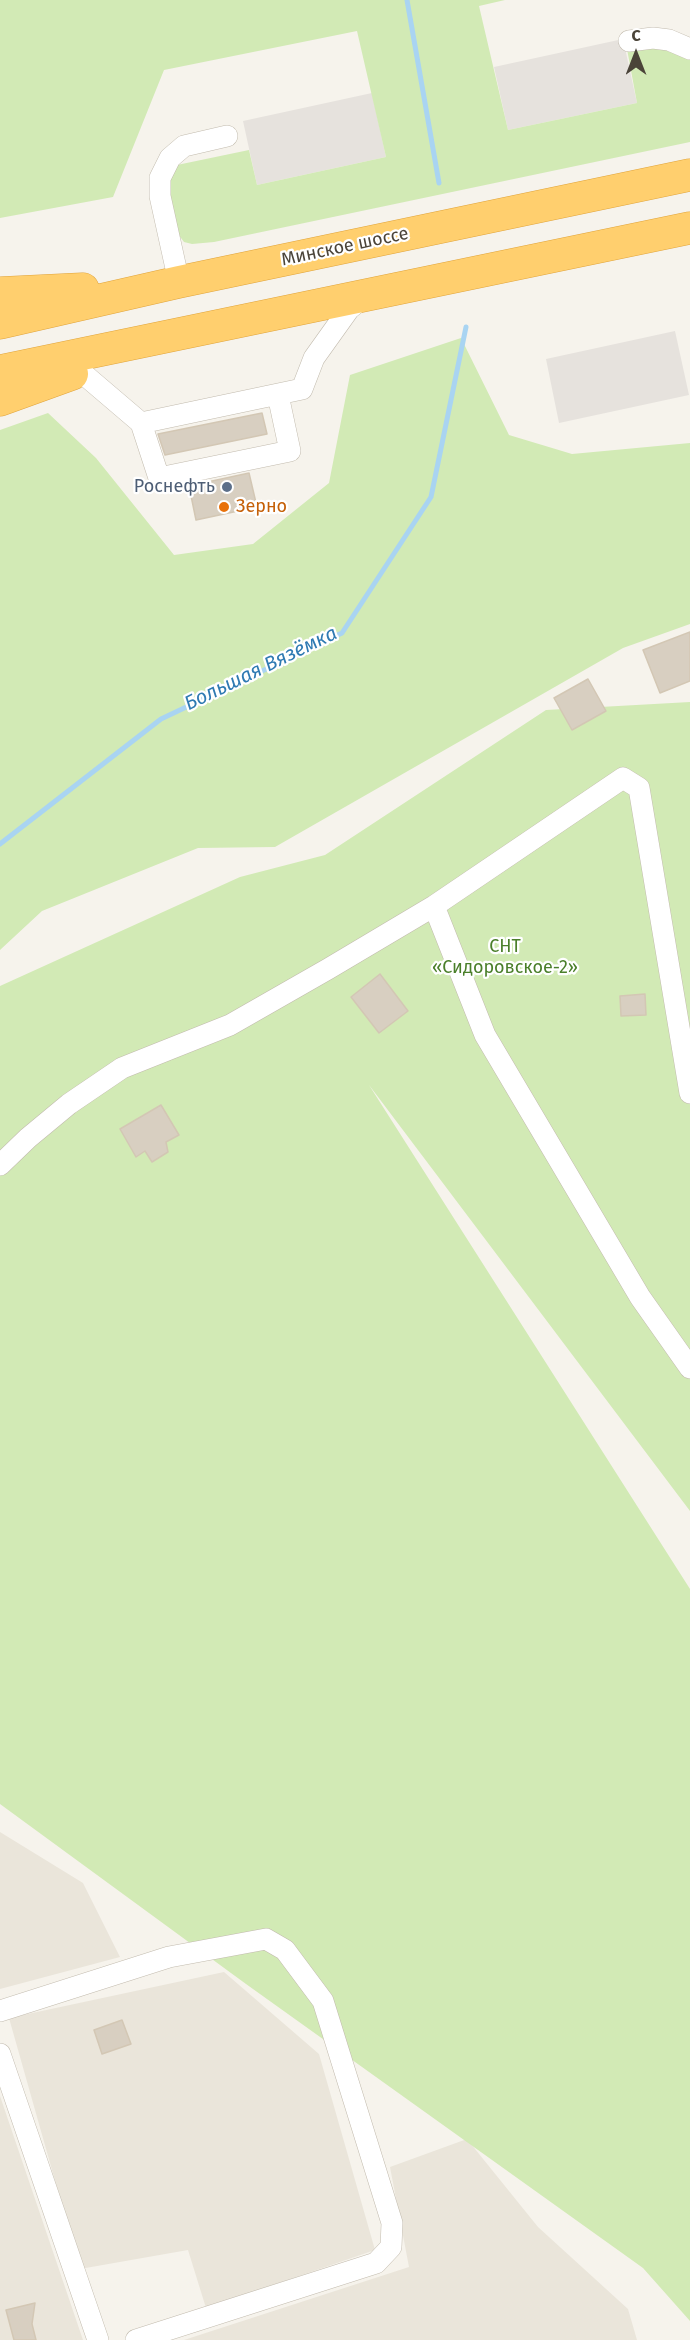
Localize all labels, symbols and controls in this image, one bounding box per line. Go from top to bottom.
north arrow [606,24,666,84]
text: С [631,26,641,45]
street label: Минское шоссе [279,223,411,271]
place label: Роснефть [134,476,215,498]
marker: Роснефть [220,480,234,494]
place label: Зерно [236,496,287,518]
marker: Зерно [217,500,231,514]
water label: Большая Вязёмка [181,622,341,716]
park label: СНТ «Сидоровское-2» [432,936,578,978]

